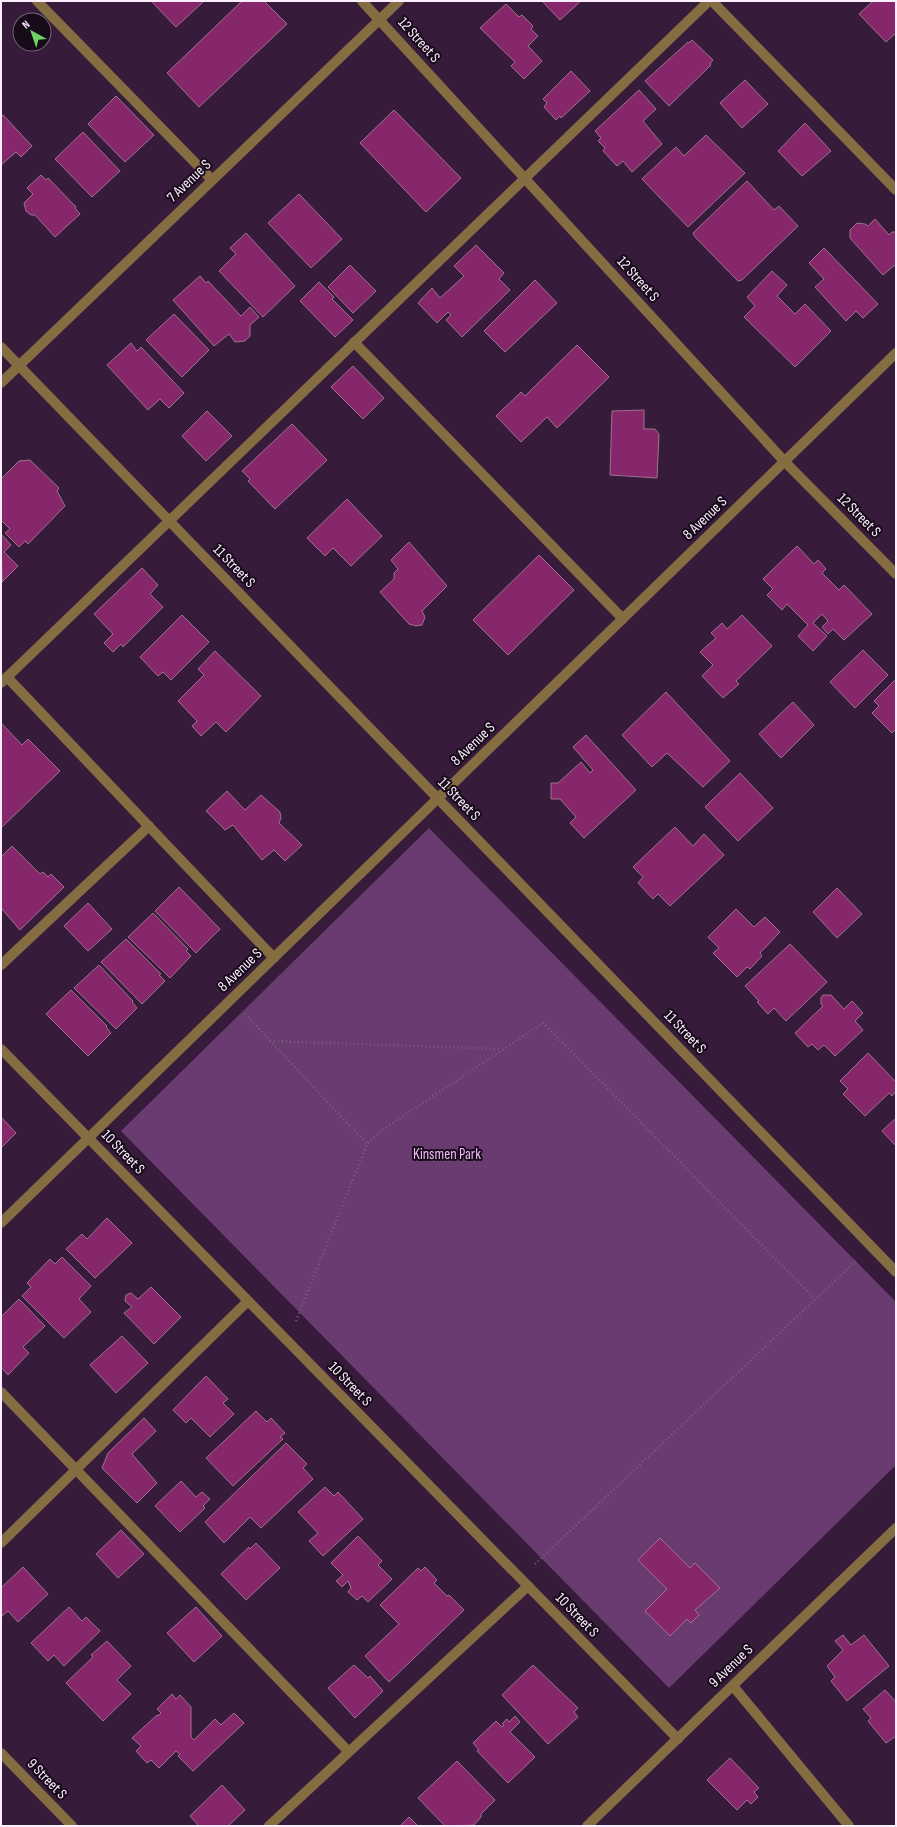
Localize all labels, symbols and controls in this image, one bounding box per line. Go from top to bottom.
north arrow [12,12,52,52]
street label: 12 Street S [394,13,444,67]
text: N [19,18,32,32]
street label: 7 Avenue S [163,155,215,207]
street label: 12 Street S [613,252,663,306]
street label: 12 Street S [833,489,885,541]
street label: 8 Avenue S [679,492,731,544]
street label: 11 Street S [209,540,259,592]
street label: 8 Avenue S [447,718,499,770]
street label: 11 Street S [434,773,484,825]
street label: 8 Avenue S [214,944,266,996]
street label: 11 Street S [660,1006,710,1058]
street label: 10 Street S [97,1126,149,1178]
park label: Kinsmen Park [413,1145,481,1164]
street label: 10 Street S [324,1358,376,1410]
street label: 10 Street S [551,1589,603,1641]
street label: 9 Avenue S [705,1640,757,1692]
street label: 9 Street S [23,1755,71,1803]

